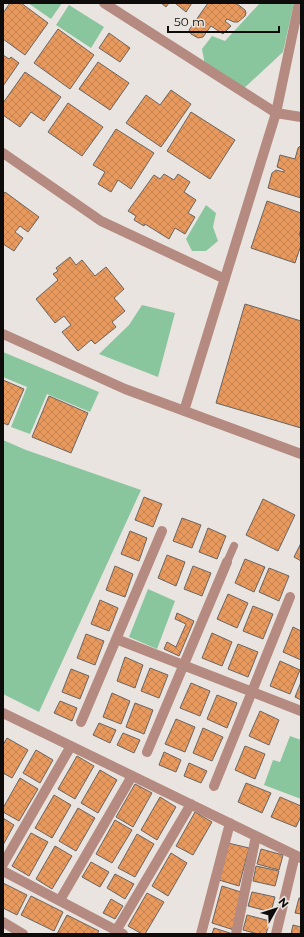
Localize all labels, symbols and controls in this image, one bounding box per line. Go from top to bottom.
scale bar [168,8,279,34]
text: 50 m [174,14,205,29]
north arrow [256,889,296,929]
text: N [276,895,292,911]

